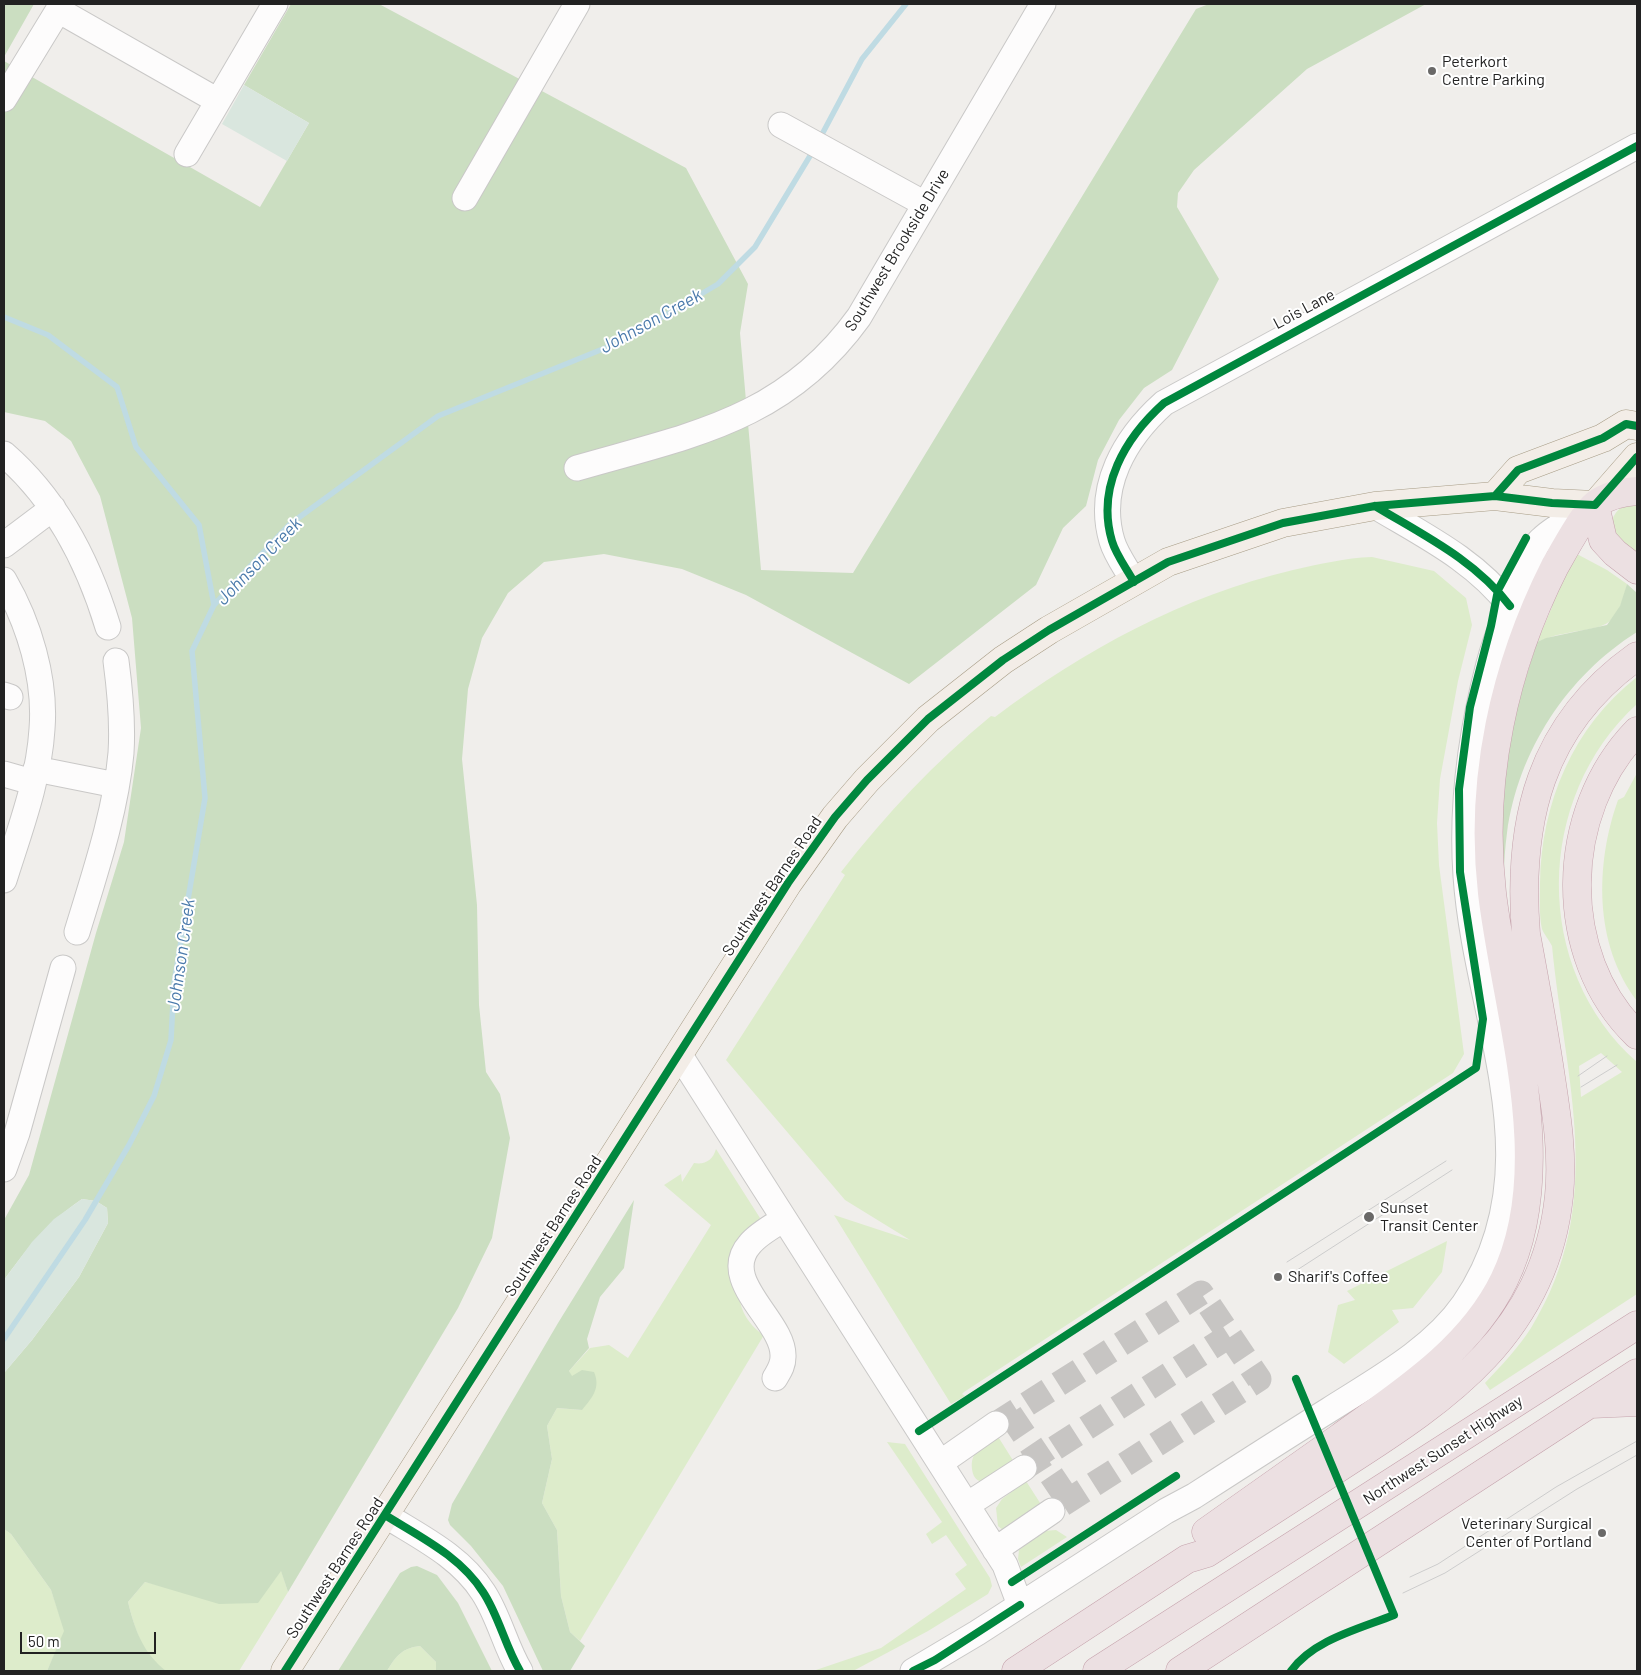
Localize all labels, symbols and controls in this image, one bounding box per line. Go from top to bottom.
place label: Peterkort Centre Parking [1442,52,1545,90]
marker: Peterkort Centre Parking [1426,65,1438,77]
street label: Southwest Brookside Drive [841,165,953,335]
water label: Johnson Creek [596,284,706,358]
street label: Lois Lane [1270,285,1338,333]
water label: Johnson Creek [212,513,306,609]
street label: Southwest Barnes Road [718,812,826,960]
water label: Johnson Creek [162,897,200,1013]
street label: Southwest Barnes Road [500,1152,606,1300]
place label: Sunset Transit Center [1380,1198,1478,1236]
marker: Sunset Transit Center [1362,1210,1376,1224]
place label: Sharif's Coffee [1288,1267,1389,1287]
marker: Sharif's Coffee [1272,1271,1284,1283]
street label: Northwest Sunset Highway [1360,1391,1526,1509]
street label: Southwest Barnes Road [282,1494,388,1642]
place label: Veterinary Surgical Center of Portland [1461,1514,1592,1552]
marker: Veterinary Surgical Center of Portland [1596,1527,1608,1539]
scale bar [22,1622,159,1654]
text: 50 m [28,1632,60,1650]

